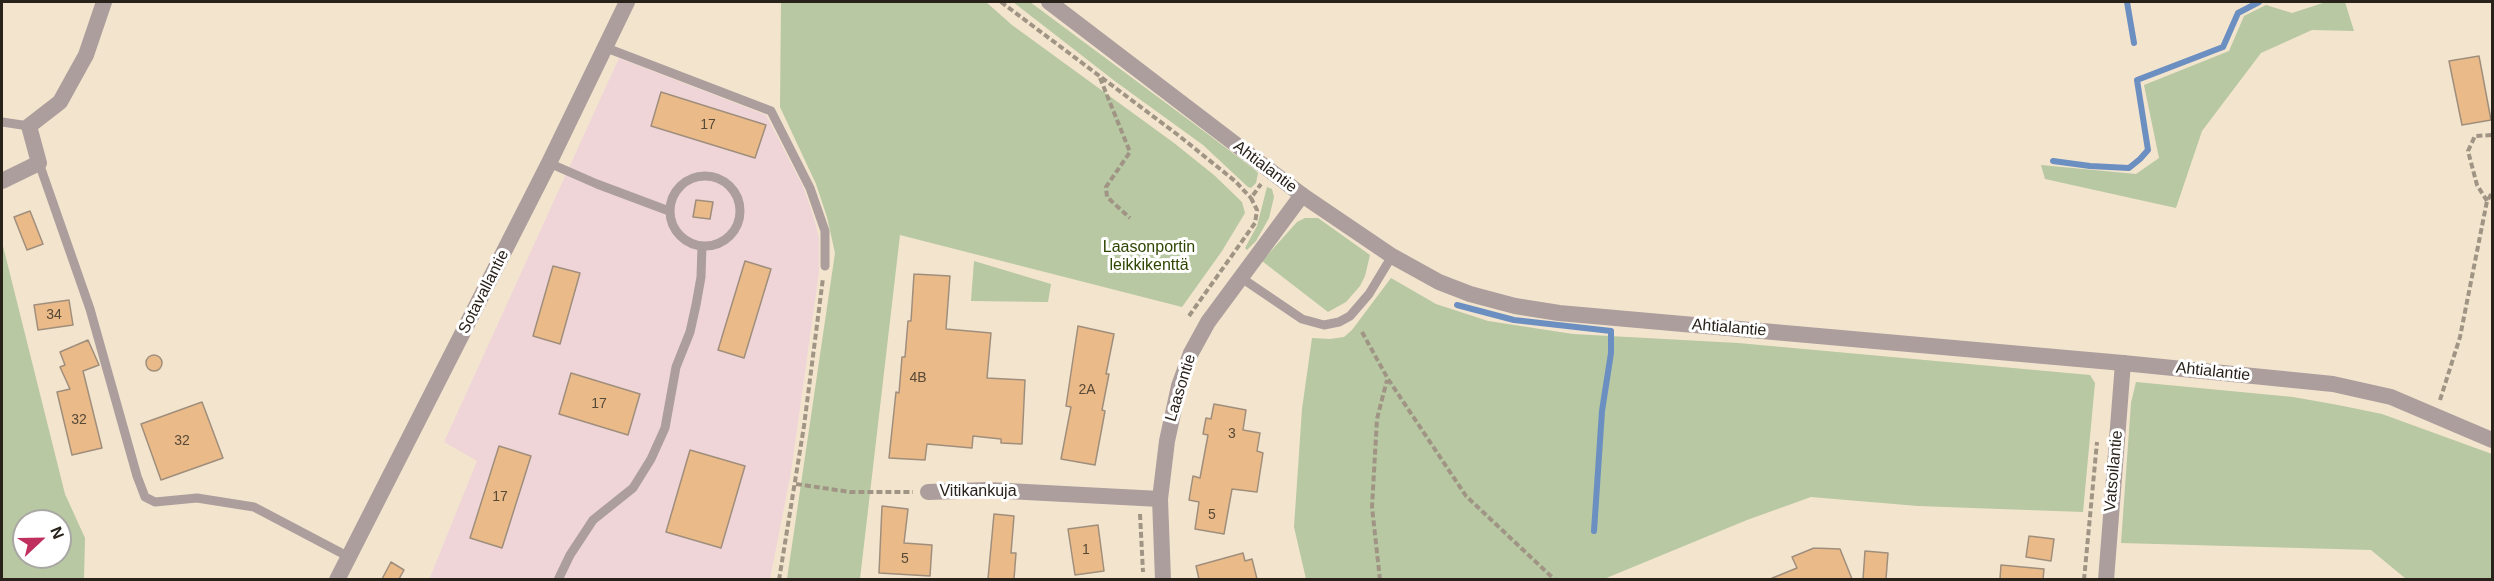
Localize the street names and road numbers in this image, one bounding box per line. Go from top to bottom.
street label: Ahtialantie [1229,137,1301,197]
street label: Sotavallantie [455,247,513,337]
street label: Ahtialantie [1691,315,1767,341]
street label: Laasontie [1162,352,1200,424]
street label: Ahtialantie [2175,359,2251,385]
street label: Vatsoilantie [2101,430,2127,512]
street label: Vitikankuja [939,482,1017,502]

